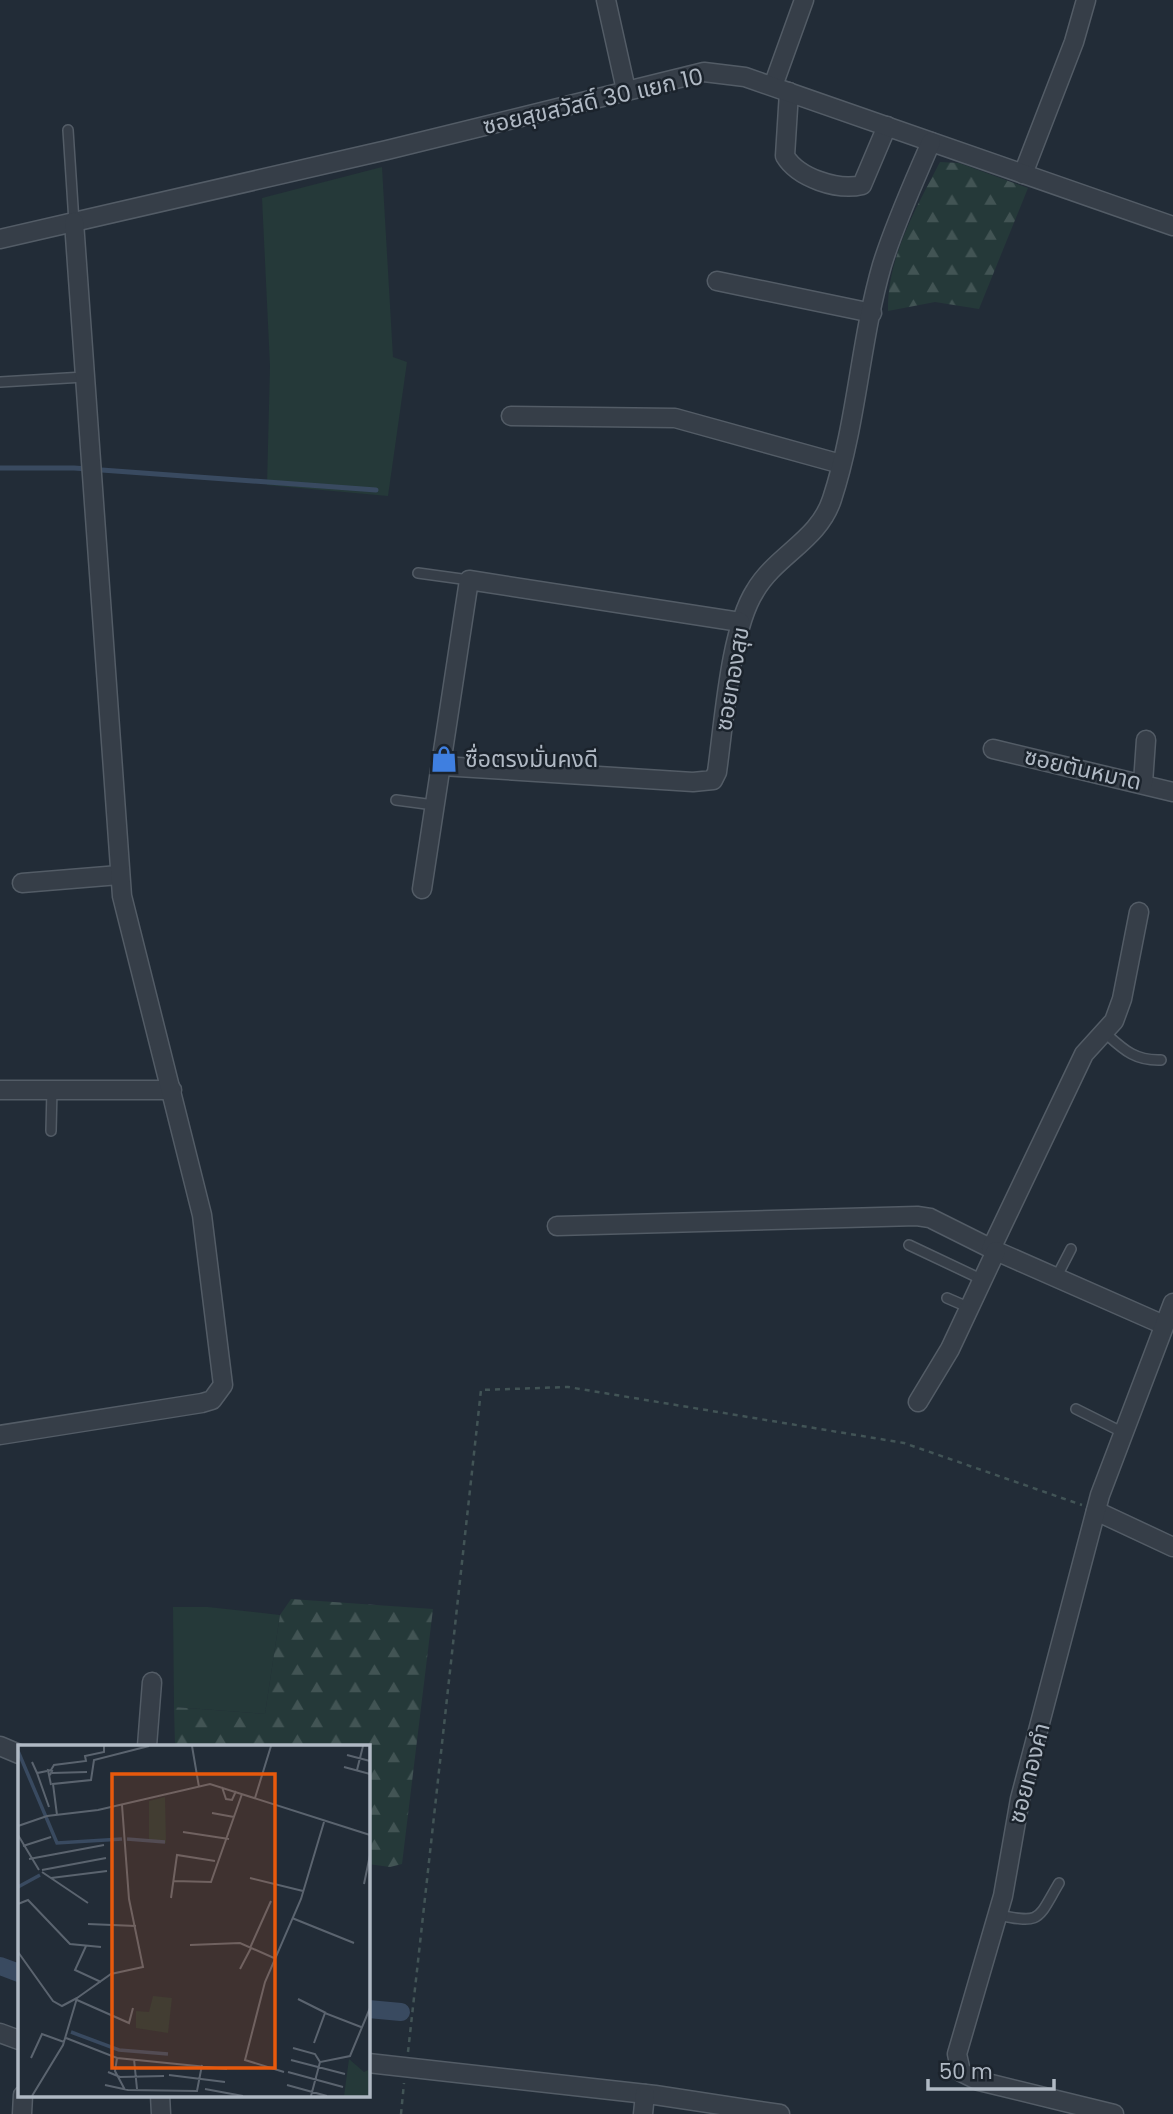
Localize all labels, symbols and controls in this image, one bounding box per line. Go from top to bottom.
street label: ซอยสุขสวัสดิ์ 30 แยก 10 [480,60,706,142]
street label: ซอยทองสุข [707,625,757,733]
street label: ซอยตันหมาด [1021,740,1145,798]
place label: ซื่อตรงมั่นคงดี [465,743,598,775]
shop icon: ซื่อตรงมั่นคงดี [429,744,459,774]
street label: ซอยทองคำ [1000,1719,1058,1827]
inset map [18,1745,369,2096]
scale bar [928,2048,1054,2092]
text: 50 m [939,2057,993,2086]

